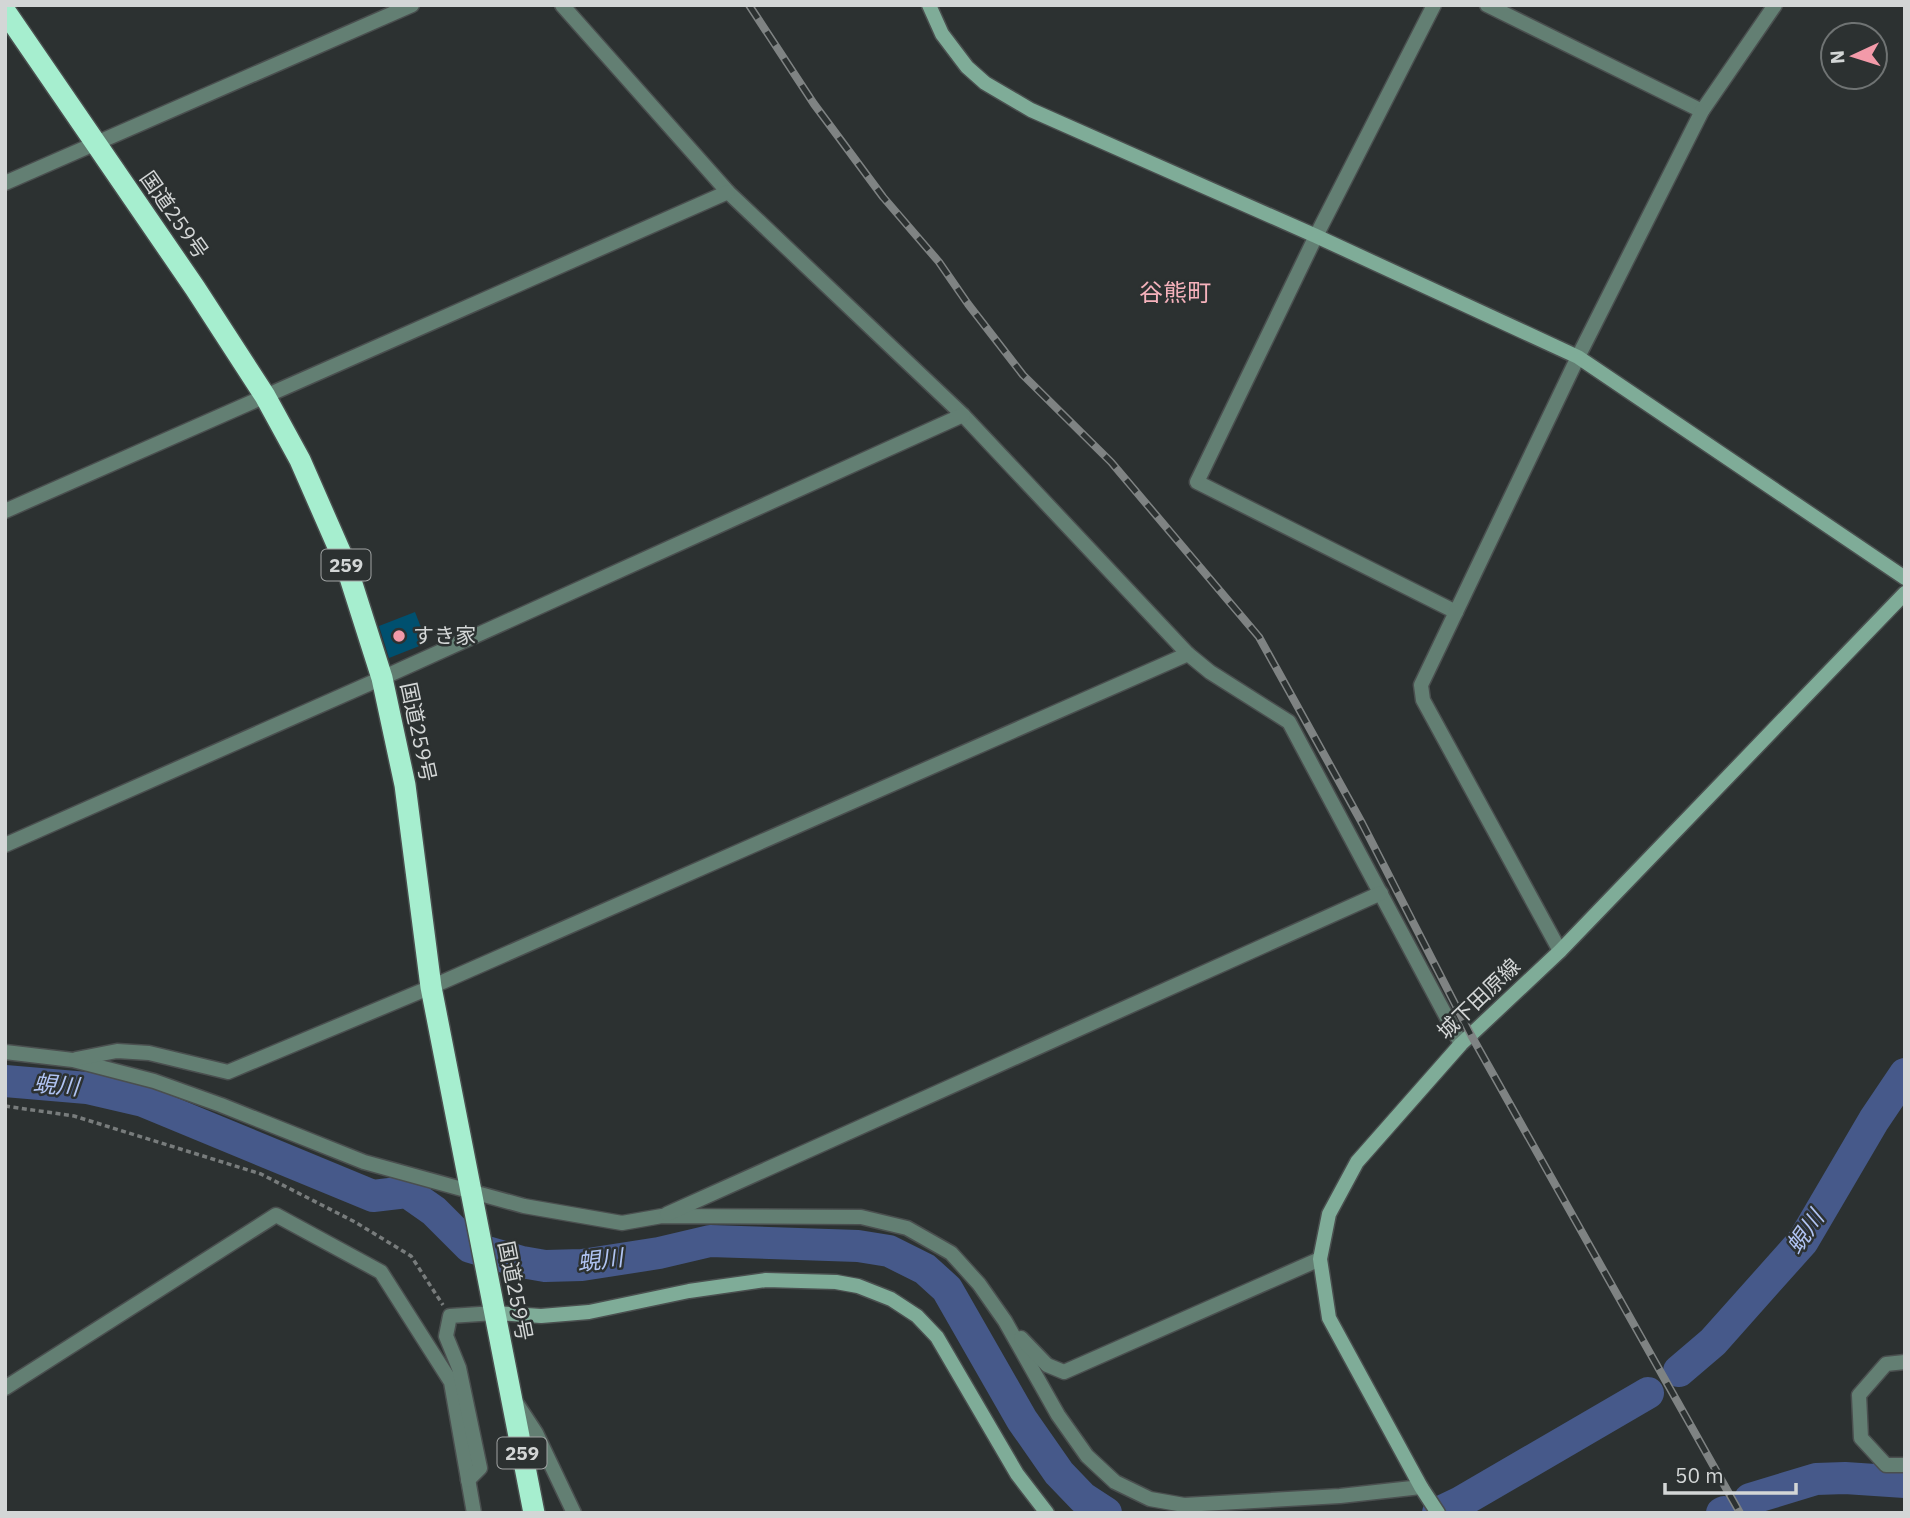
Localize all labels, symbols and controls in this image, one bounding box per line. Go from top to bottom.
north arrow [1819,21,1889,91]
text: N [1825,49,1849,65]
street label: 国道259号 [134,165,215,264]
district label: 谷熊町 [1139,276,1211,308]
road number: 259 [322,550,370,580]
place label: すき家 [413,621,476,649]
marker: すき家 [391,628,407,644]
street label: 国道259号 [395,680,443,784]
street label: 城下田原線 [1431,952,1526,1045]
water label: 蜆川 [32,1067,83,1101]
water label: 蜆川 [1779,1202,1831,1259]
street label: 国道259号 [493,1239,539,1343]
water label: 蜆川 [575,1241,628,1277]
road number: 259 [498,1438,546,1469]
scale bar [1665,1452,1796,1496]
text: 50 m [1675,1461,1724,1489]

